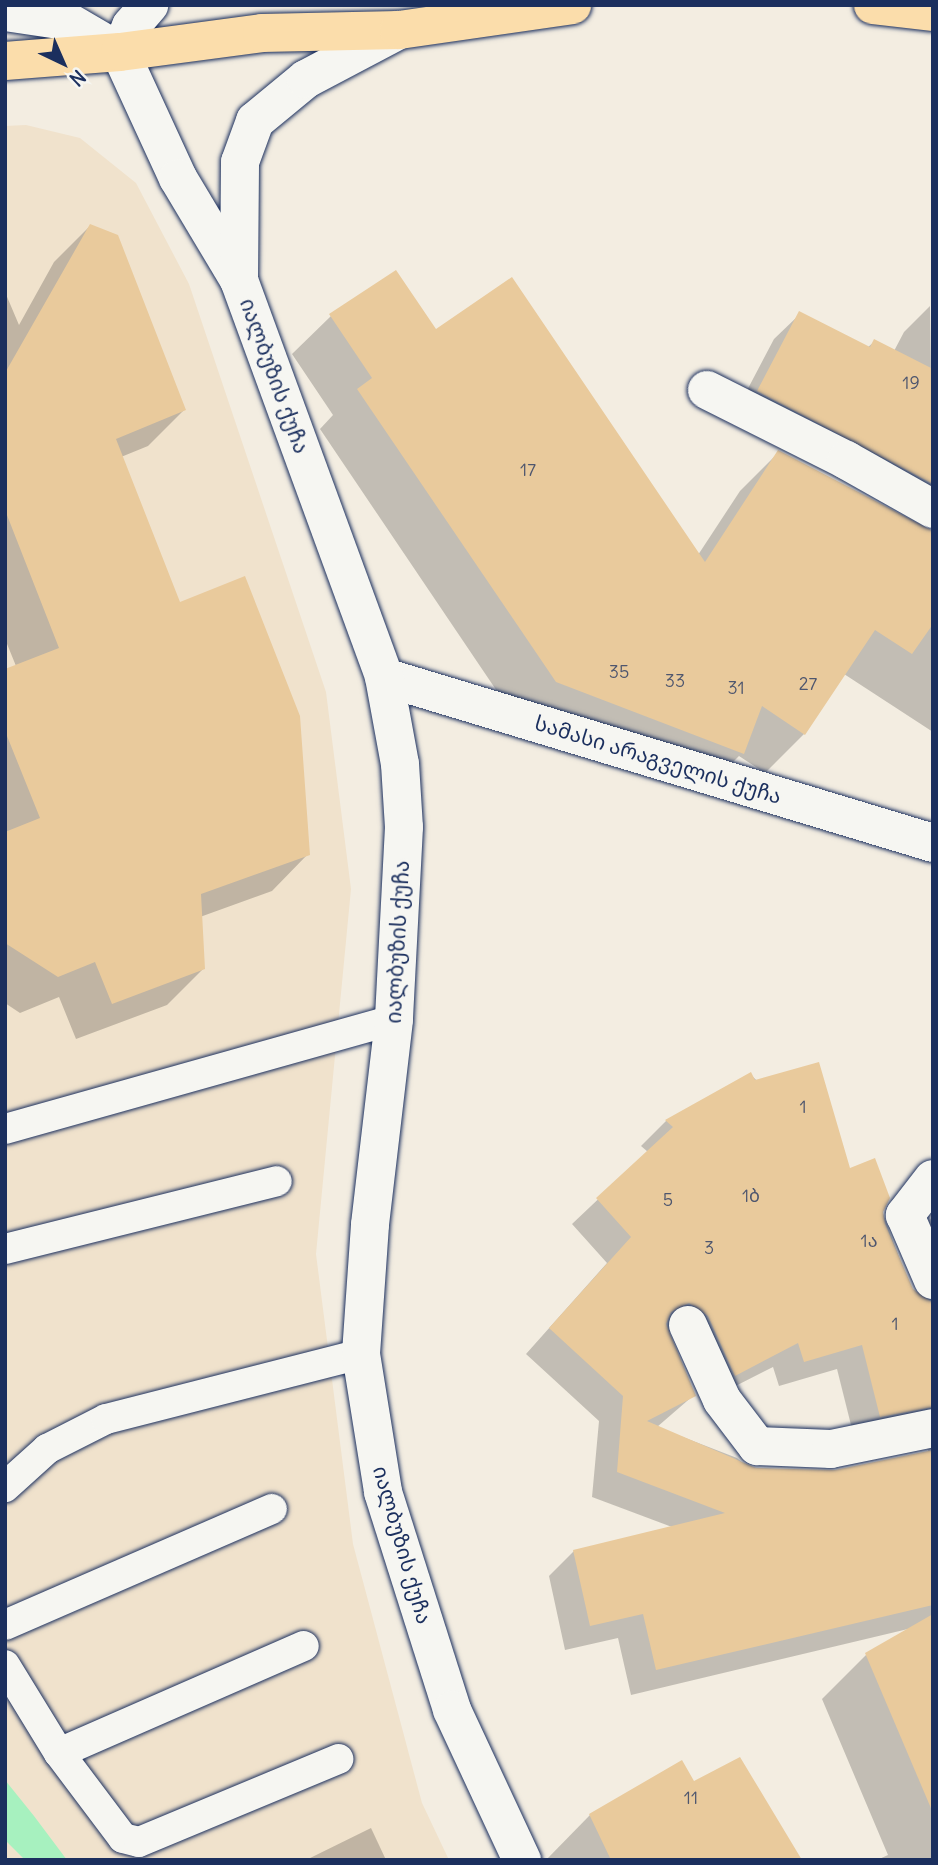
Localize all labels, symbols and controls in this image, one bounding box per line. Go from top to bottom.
north arrow [28,28,98,98]
text: N [65,65,91,91]
street label: იალბუზის ქუჩა [234,295,314,457]
house number: 19 [902,372,920,394]
house number: 17 [520,459,536,481]
house number: 35 [609,661,629,683]
house number: 33 [665,670,685,692]
house number: 27 [799,673,817,695]
house number: 31 [727,677,745,699]
street label: სამასი არაგველის ქუჩა [532,710,784,810]
street label: იალბუზის ქუჩა [381,860,415,1024]
house number: 1 [799,1096,807,1118]
house number: 1ბ [742,1185,760,1207]
house number: 5 [663,1189,673,1211]
house number: 1ა [860,1230,878,1252]
house number: 3 [704,1237,714,1259]
house number: 1 [891,1313,899,1335]
street label: იალბუზის ქუჩა [367,1463,437,1627]
house number: 11 [684,1787,698,1809]

